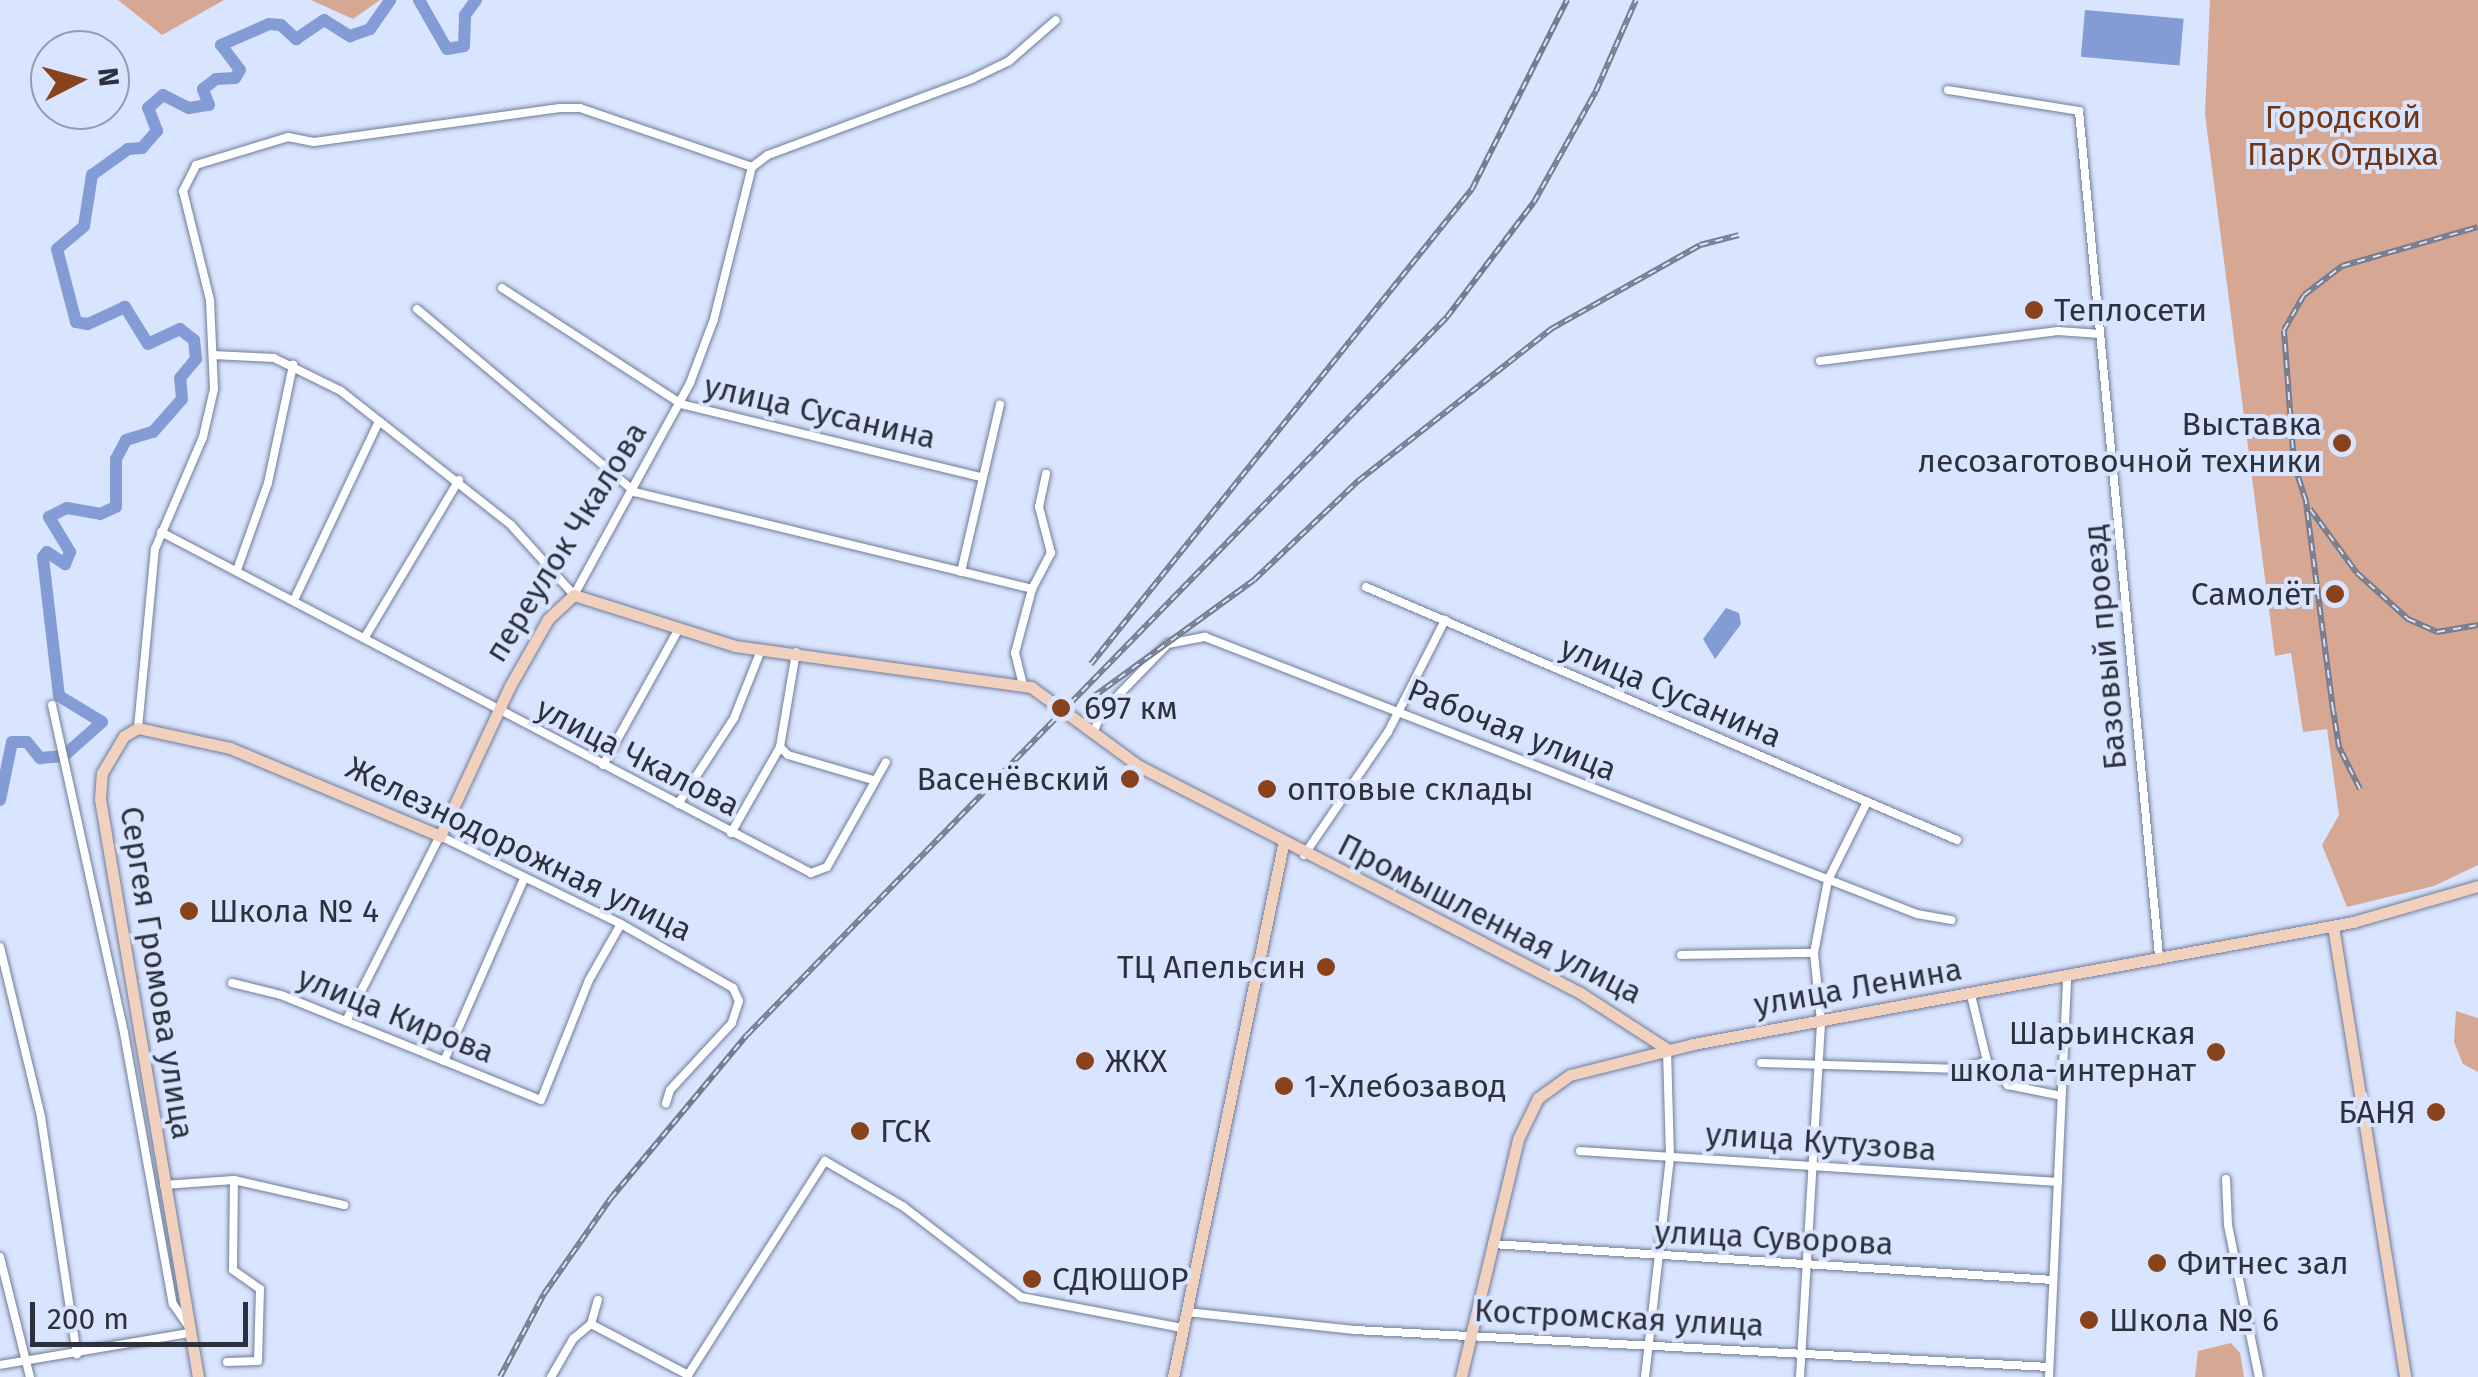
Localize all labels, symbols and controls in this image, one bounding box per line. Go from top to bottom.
north arrow [30,30,130,130]
text: N [91,66,126,88]
park label: Городской Парк Отдыха [2247,99,2439,174]
place label: Теплосети [2054,291,2207,329]
marker: Теплосети [2023,299,2045,321]
street label: улица Сусанина [700,367,940,457]
place label: Выставка лесозаготовочной техники [1917,406,2322,481]
street label: переулок Чкалова [477,415,655,669]
marker: Выставка лесозаготовочной техники [2331,432,2353,454]
street label: Базовый проезд [2075,523,2135,771]
place label: Самолёт [2191,575,2315,613]
marker: Самолёт [2324,583,2346,605]
street label: улица Сусанина [1555,628,1787,756]
street label: Рабочая улица [1402,671,1622,789]
street label: улица Чкалова [530,689,746,825]
place label: 697 км [1084,689,1178,727]
marker: 697 км [1048,695,1074,721]
street label: Железнодорожная улица [340,748,698,950]
place label: Васенёвский [916,760,1110,798]
marker: Васенёвский [1119,768,1141,790]
place label: оптовые склады [1287,770,1533,808]
marker: оптовые склады [1256,778,1278,800]
street label: Сергея Громова улица [112,804,202,1142]
street label: Промышленная улица [1331,826,1649,1012]
place label: Школа № 4 [209,892,379,930]
marker: Школа № 4 [178,900,200,922]
place label: ТЦ Апельсин [1117,948,1306,986]
street label: улица Ленина [1751,950,1965,1024]
marker: ТЦ Апельсин [1315,956,1337,978]
street label: улица Кирова [292,958,500,1072]
place label: Шарьинская школа-интернат [1949,1015,2196,1090]
marker: Шарьинская школа-интернат [2205,1041,2227,1063]
place label: ЖКХ [1105,1042,1167,1080]
marker: ЖКХ [1074,1050,1096,1072]
place label: 1-Хлебозавод [1304,1067,1506,1105]
marker: 1-Хлебозавод [1273,1075,1295,1097]
place label: БАНЯ [2338,1093,2416,1131]
marker: БАНЯ [2425,1101,2447,1123]
place label: ГСК [880,1112,931,1150]
street label: улица Кутузова [1704,1115,1938,1169]
marker: ГСК [849,1120,871,1142]
street label: улица Суворова [1654,1213,1894,1263]
place label: Фитнес зал [2177,1244,2349,1282]
marker: Фитнес зал [2146,1252,2168,1274]
place label: СДЮШОР [1052,1260,1189,1298]
marker: СДЮШОР [1021,1268,1043,1290]
scale bar [35,1282,252,1344]
street label: Костромская улица [1473,1291,1765,1345]
text: 200 m [47,1301,129,1337]
place label: Школа № 6 [2109,1301,2279,1339]
marker: Школа № 6 [2078,1309,2100,1331]

